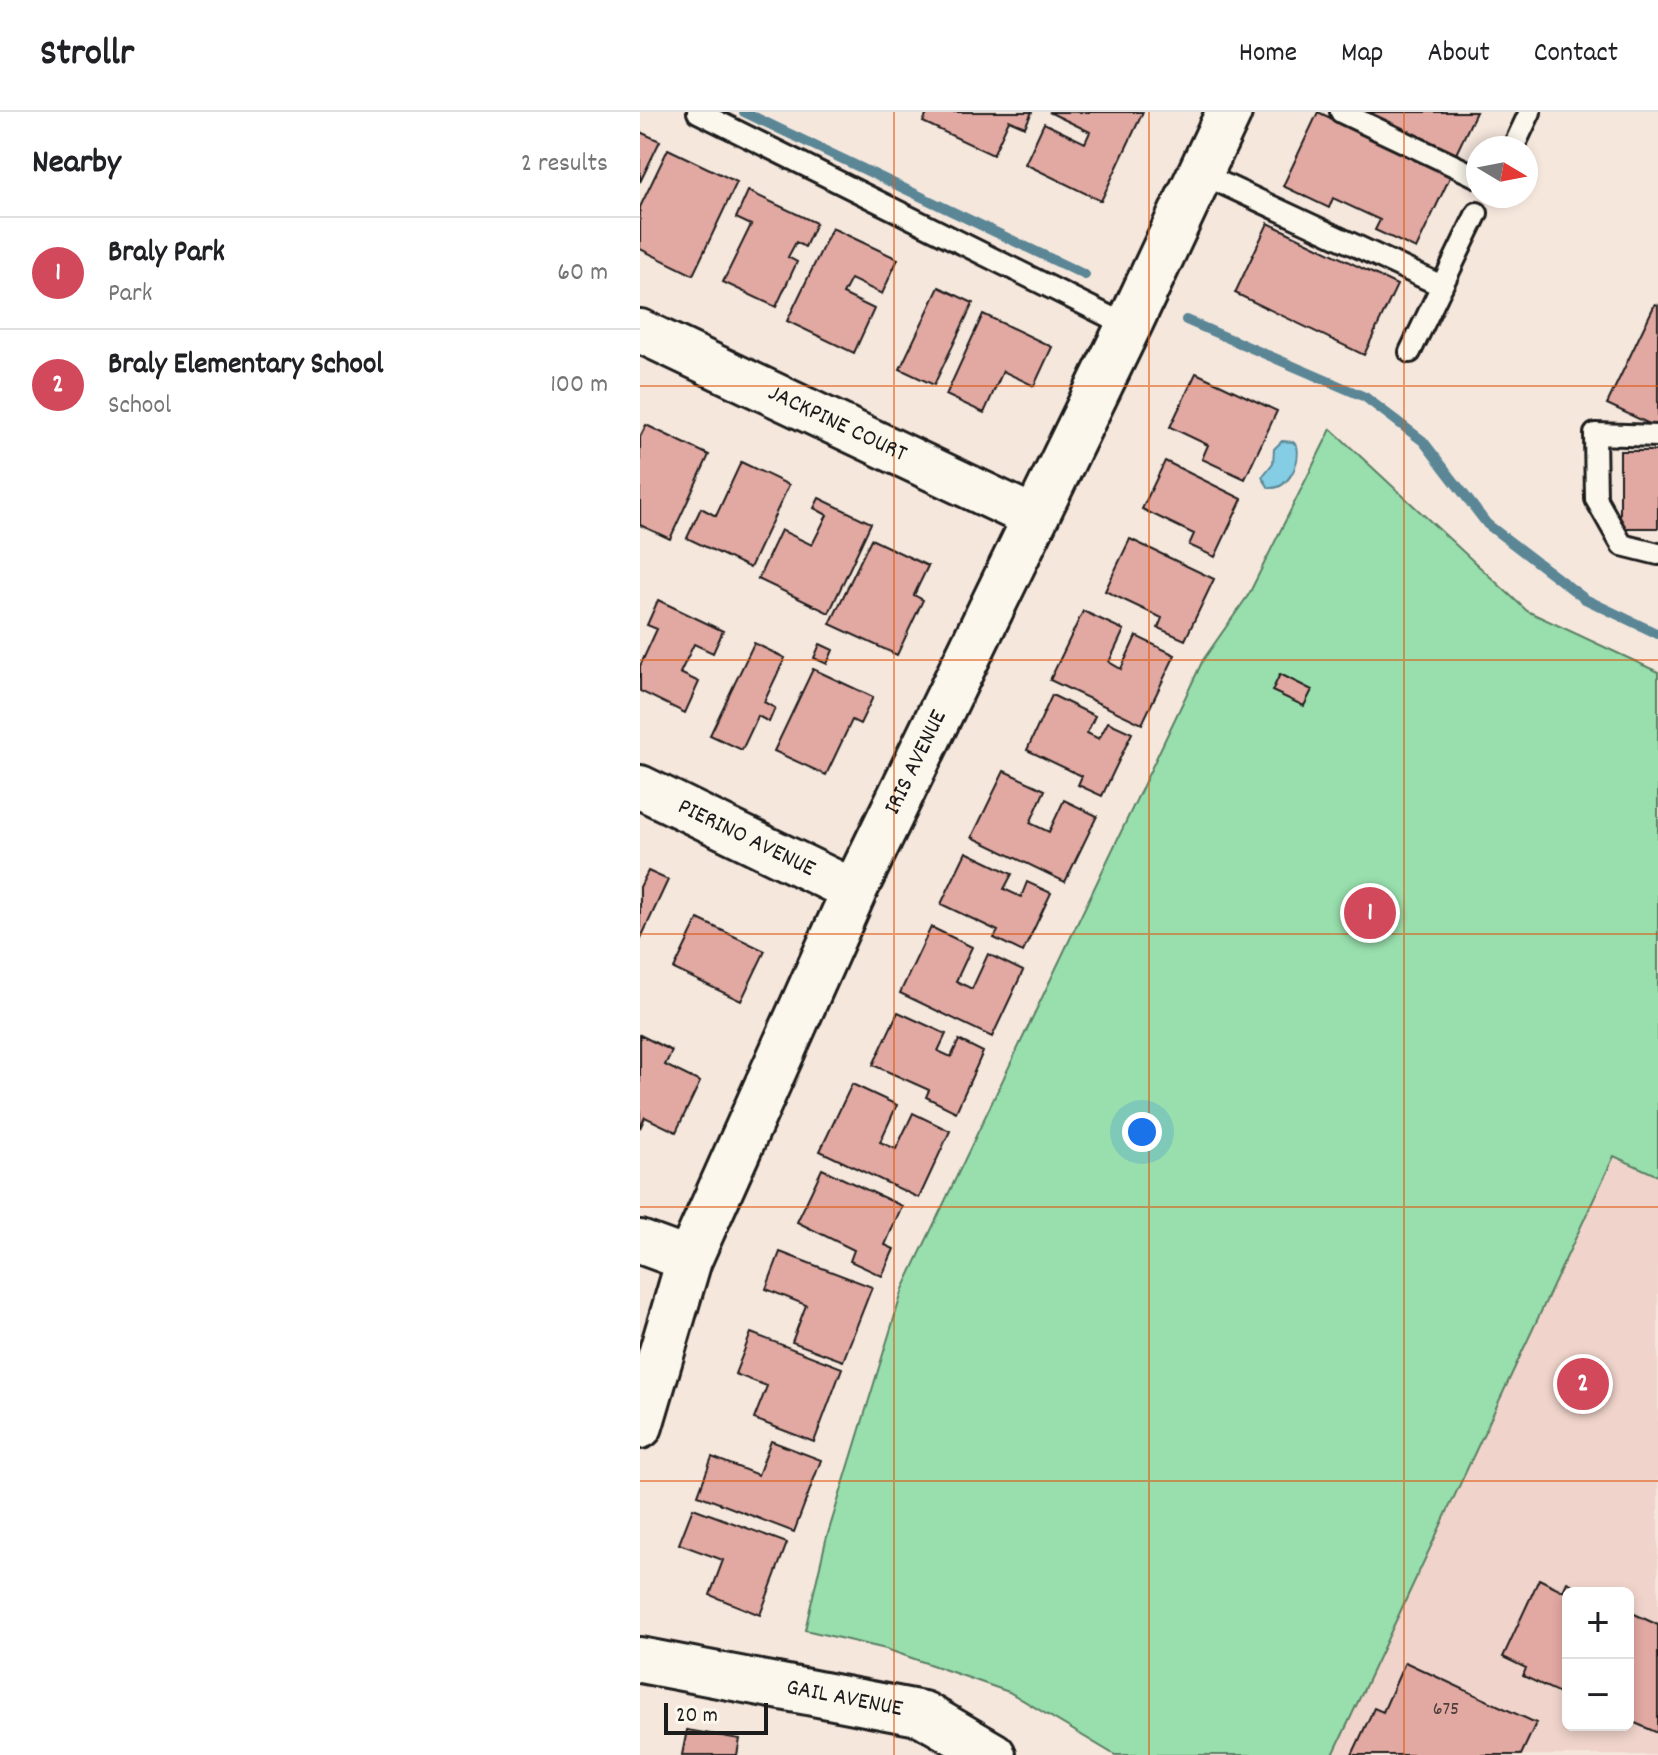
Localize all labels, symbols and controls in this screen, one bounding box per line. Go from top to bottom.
text: Strollr [40,28,134,83]
text: Home [1239,35,1297,75]
text: Map [1341,35,1383,75]
text: About [1427,35,1490,75]
text: Contact [1534,35,1618,75]
north arrow [1466,136,1538,208]
text: Nearby [32,140,121,189]
text: 2 results [521,146,608,183]
text: Braly Park [108,233,225,276]
text: 1 [55,255,61,292]
text: 60 m [557,255,608,292]
text: Park [108,276,152,313]
text: Braly Elementary School [108,345,383,388]
text: 2 [52,367,64,404]
text: 100 m [550,367,608,404]
street label: JACKPINE COURT [762,377,912,472]
text: School [108,388,171,425]
street label: IRIS AVENUE [876,704,956,821]
street label: PIERINO AVENUE [671,791,821,887]
pin: 1 [1344,883,1396,943]
your location [1122,1112,1162,1152]
pin: 2 [1557,1354,1609,1414]
map controls [1562,1587,1634,1731]
button: + [1562,1587,1634,1659]
button: − [1562,1659,1634,1731]
street label: GAIL AVENUE [783,1671,906,1727]
house number: 675 [1433,1696,1459,1724]
scale bar [664,1699,768,1735]
text: 20 m [676,1701,718,1732]

